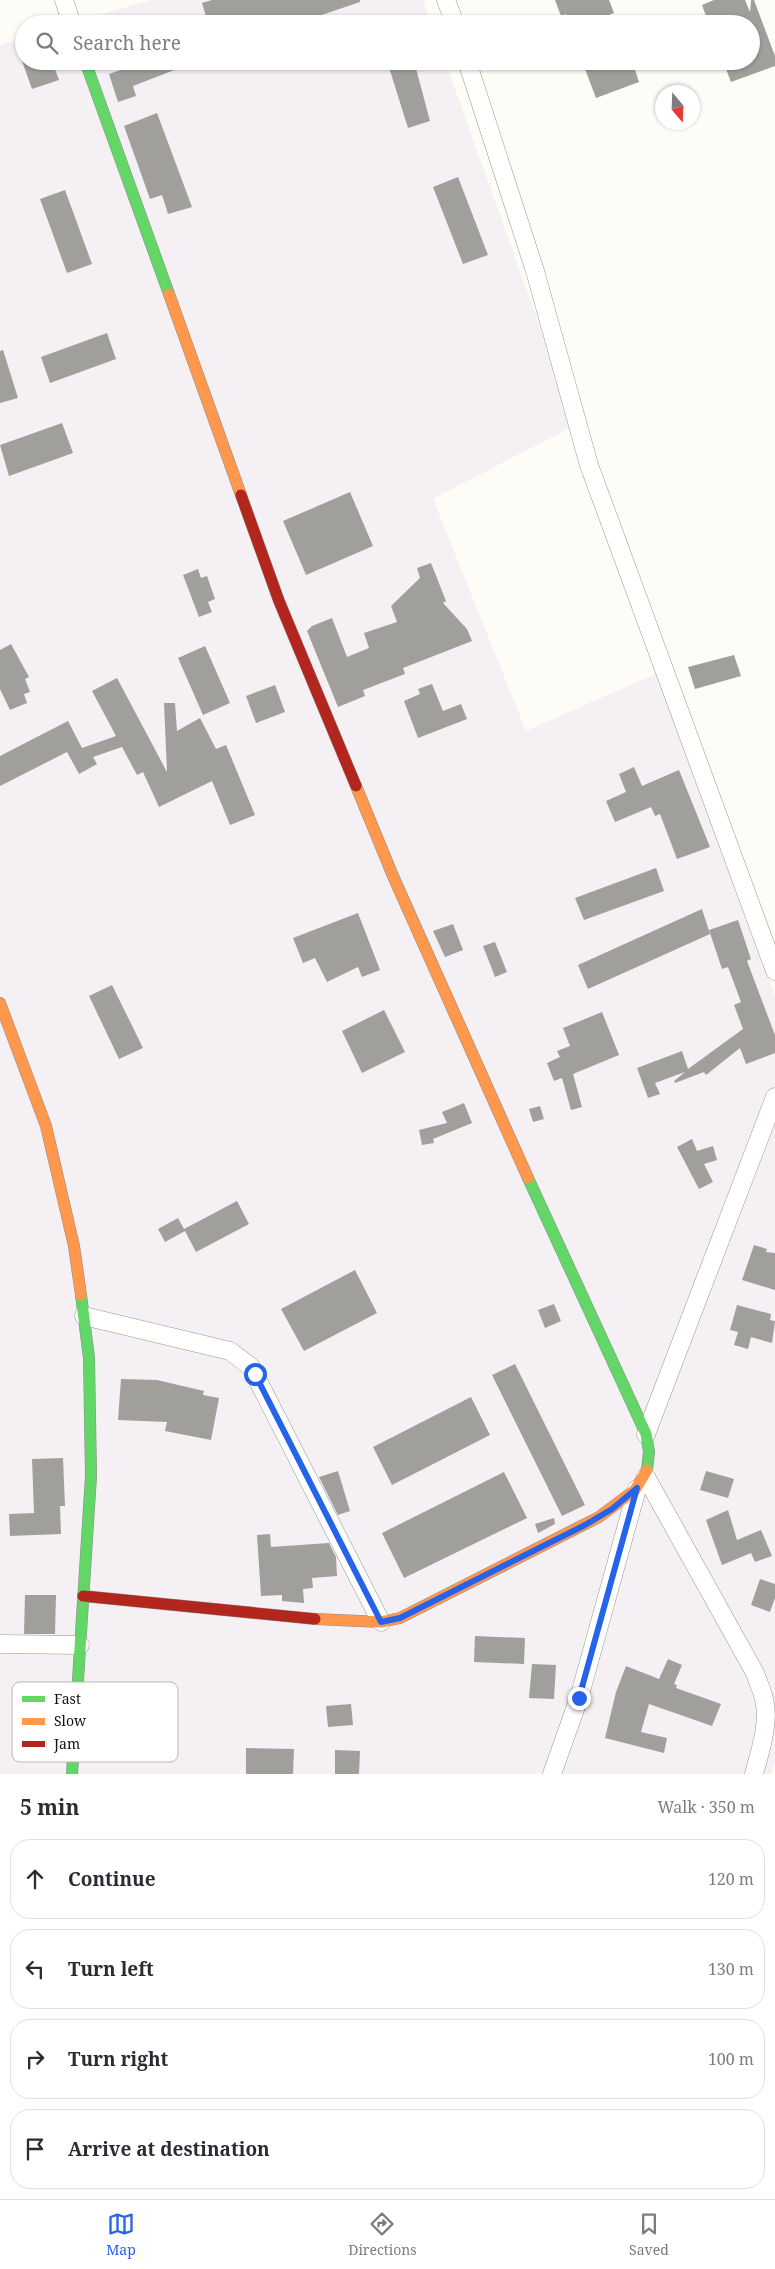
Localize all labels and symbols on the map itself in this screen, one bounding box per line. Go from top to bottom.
north arrow [655,85,700,130]
route start [244,1363,267,1386]
legend [12,1682,178,1762]
route end [568,1687,591,1710]
text: Fast [54,1689,81,1708]
text: Slow [54,1711,87,1730]
text: Jam [53,1734,80,1753]

